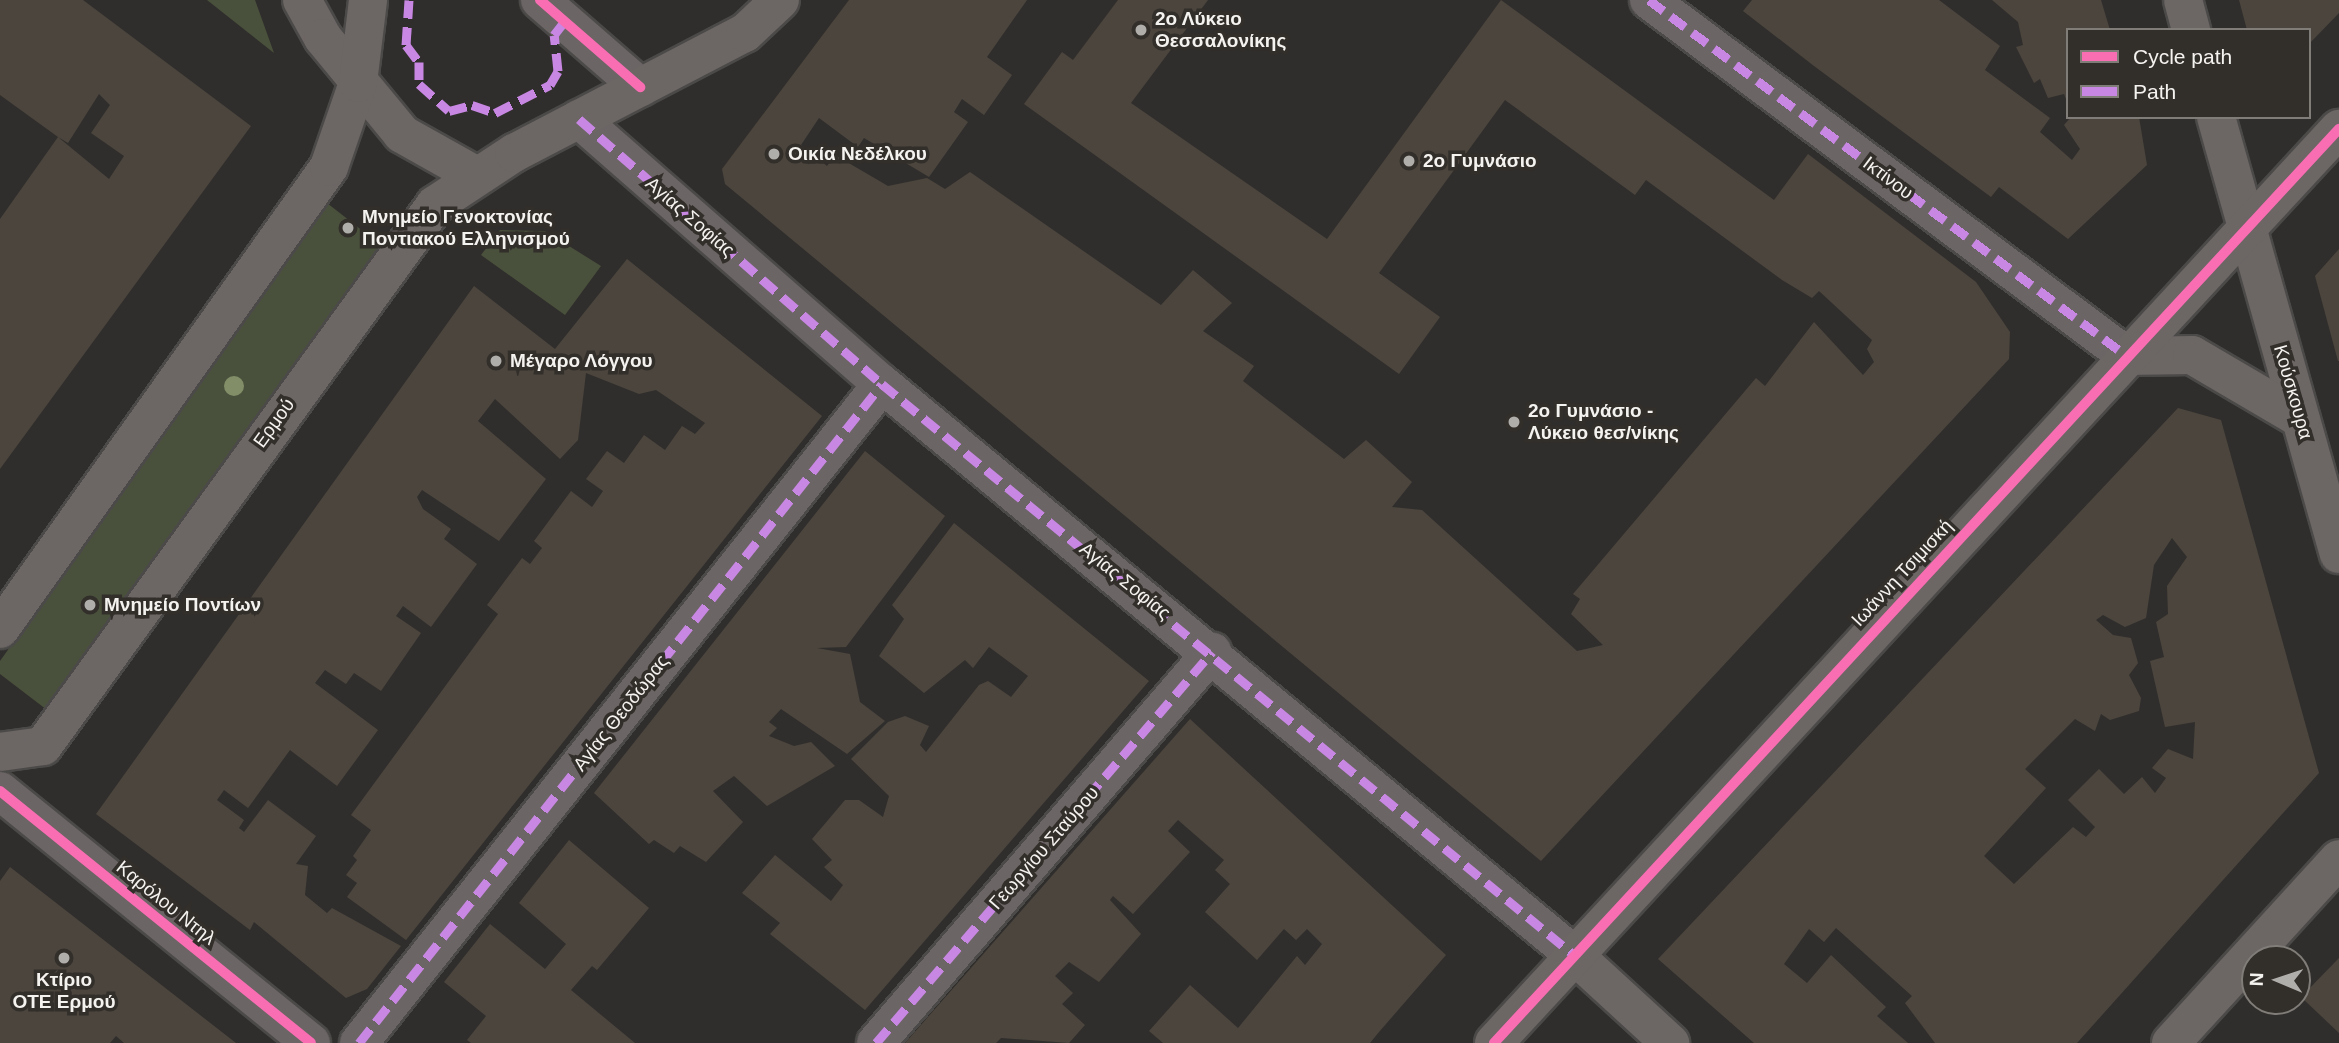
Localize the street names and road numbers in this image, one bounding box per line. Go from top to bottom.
street label: Ικτίνου [1858,152,1918,204]
street label: Αγίας Σοφίας [641,172,739,262]
street label: Κούσκουρα [2269,342,2317,442]
street label: Ερμού [248,394,300,452]
street label: Ιωάννη Τσιμισκή [1846,515,1958,631]
street label: Αγίας Σοφίας [1075,537,1175,625]
street label: Αγίας Θεοδώρας [568,650,674,776]
street label: Γεωργίου Σταύρου [984,782,1104,914]
street label: Καρόλου Ντηλ [112,856,220,950]

